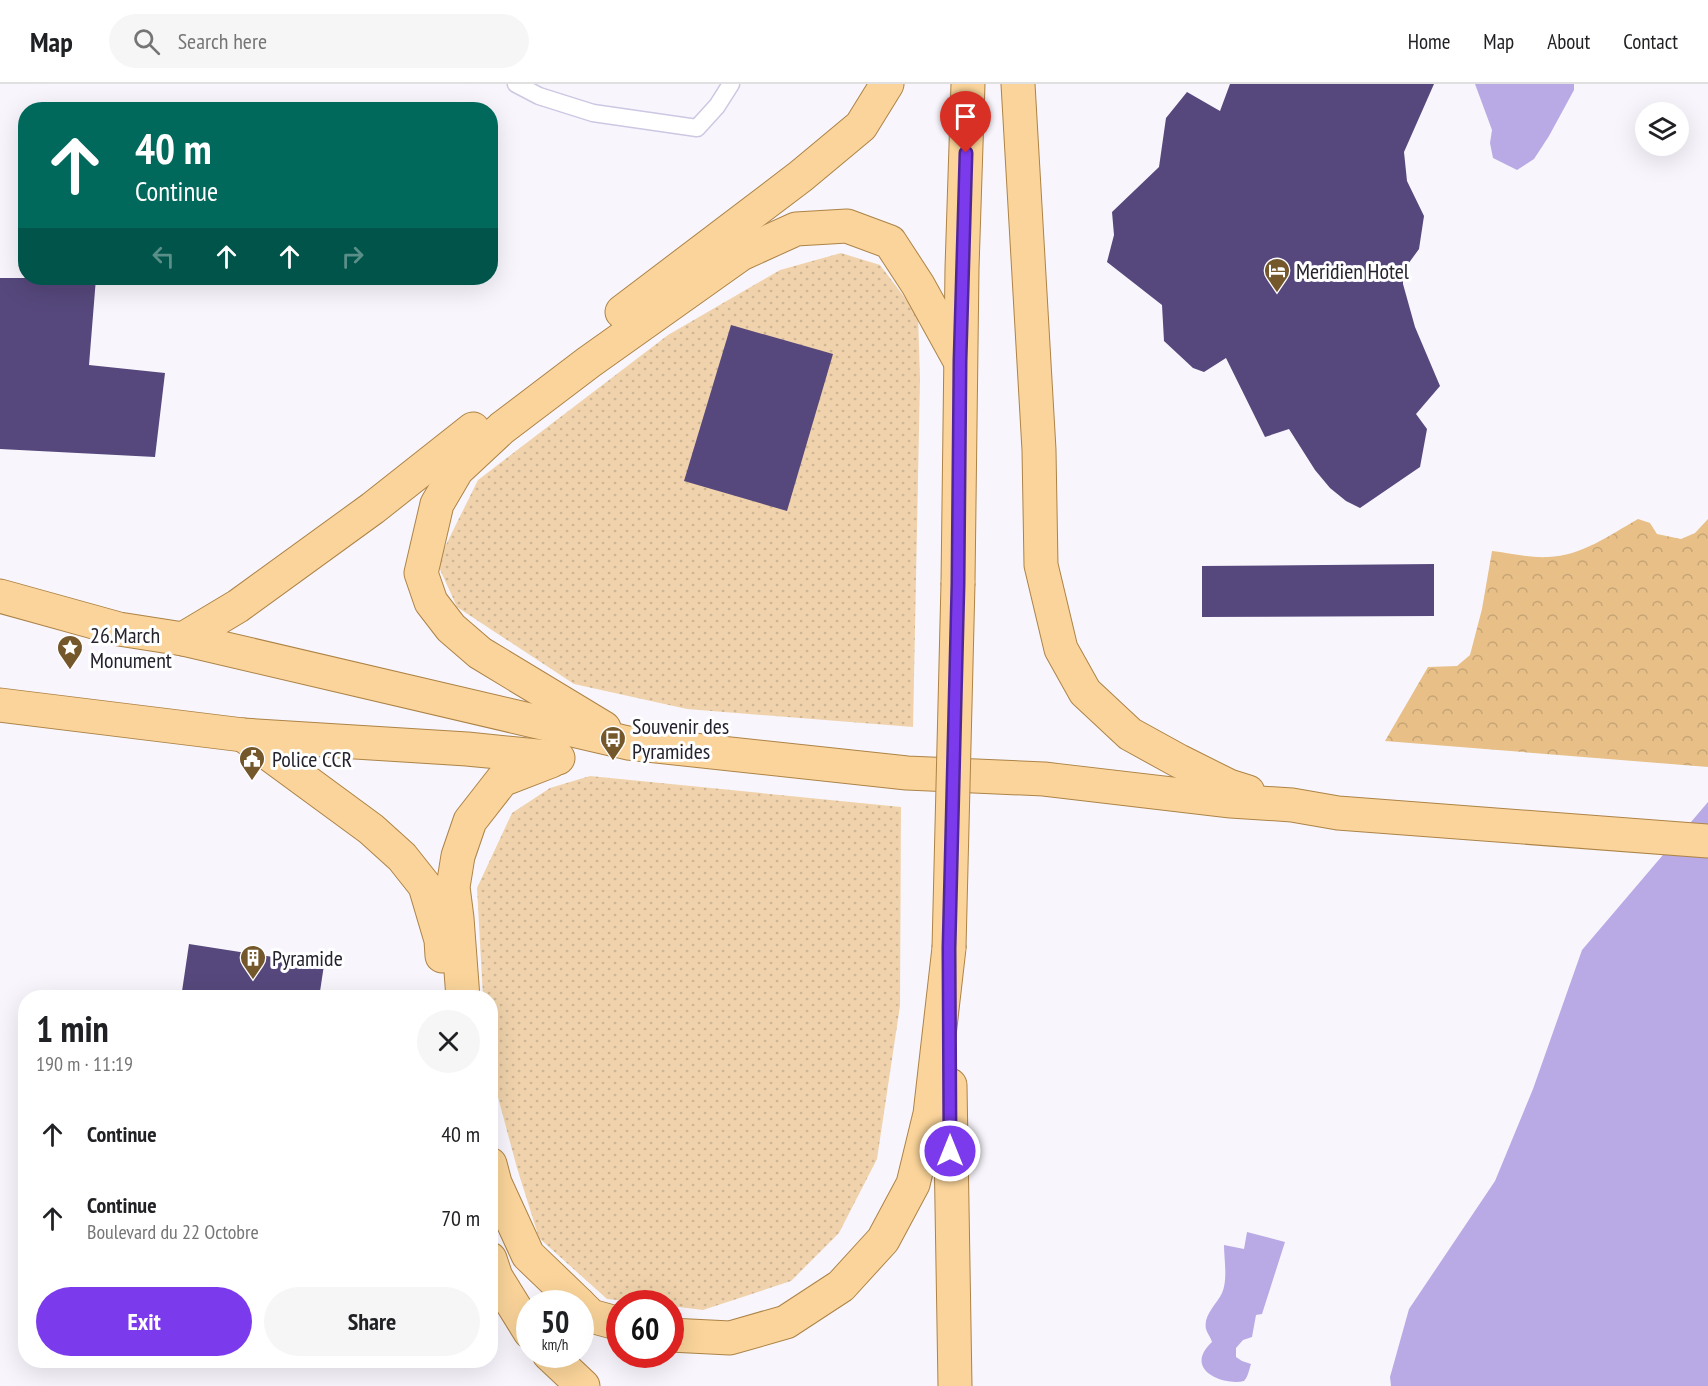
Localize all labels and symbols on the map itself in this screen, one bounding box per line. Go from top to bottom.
pin [940,91,991,153]
hotel icon: Meridien Hotel [1262,256,1292,294]
place label: Meridien Hotel [1296,257,1410,285]
place label: 26.March Monument [90,621,172,674]
place icon: 26.March Monument [55,633,85,671]
place label: Souvenir des Pyramides [632,712,729,765]
bus stop icon: Souvenir des Pyramides [598,724,628,762]
public building icon: Police CCR [237,744,267,782]
place label: Police CCR [272,745,352,773]
building icon: Pyramide [238,943,268,981]
place label: Pyramide [272,944,343,972]
position arrow [918,1119,982,1183]
speed limit sign: 60 [606,1290,684,1368]

